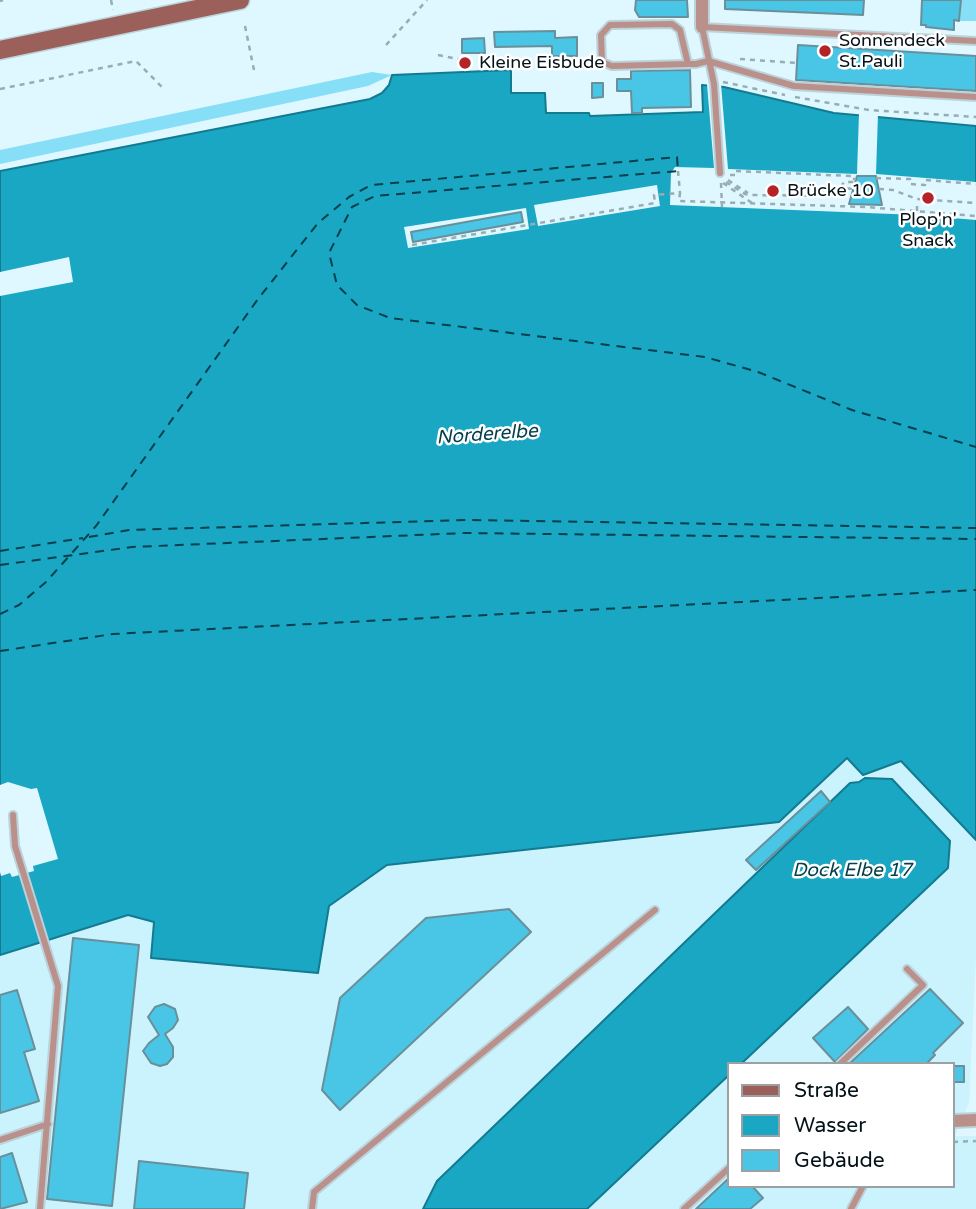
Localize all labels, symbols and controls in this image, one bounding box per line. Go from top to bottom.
place label: Sonnendeck St.Pauli [839,30,945,72]
marker: Sonnendeck St.Pauli [817,43,833,59]
place label: Kleine Eisbude [479,52,605,74]
marker: Kleine Eisbude [457,55,473,71]
place label: Brücke 10 [787,180,874,202]
marker: Brücke 10 [765,183,781,199]
marker: Plop'n' Snack [920,190,936,206]
place label: Plop'n' Snack [899,209,957,252]
water label: Norderelbe [436,420,538,450]
water label: Dock Elbe 17 [792,860,912,882]
legend [727,1062,955,1188]
text: Straße [794,1078,859,1103]
text: Wasser [794,1113,866,1138]
text: Gebäude [794,1148,885,1173]

